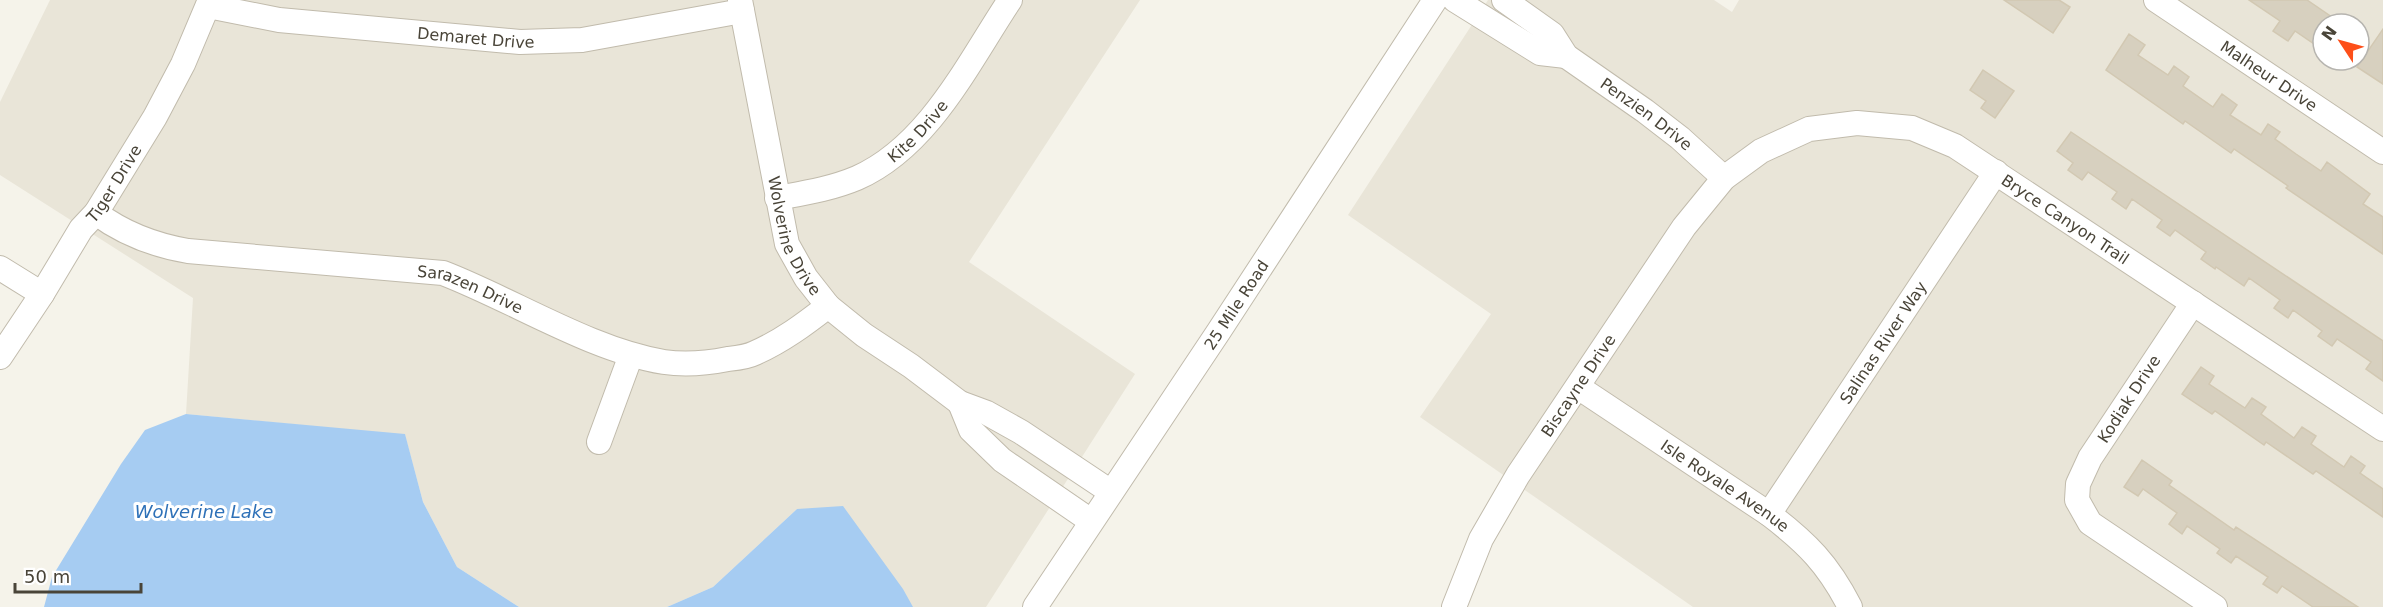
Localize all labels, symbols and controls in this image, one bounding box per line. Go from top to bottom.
north arrow [2311,12,2371,72]
text: N [2318,22,2341,44]
street label: Demaret Drive [416,23,535,52]
street label: Malheur Drive [2217,36,2321,115]
street label: Penzien Drive [1597,73,1696,154]
street label: Kite Drive [884,96,951,166]
street label: Tiger Drive [82,141,145,227]
street label: Bryce Canyon Trail [1998,170,2133,268]
street label: Wolverine Drive [765,174,825,299]
street label: 25 Mile Road [1200,256,1272,353]
street label: Sarazen Drive [417,261,526,317]
street label: Salinas River Way [1835,278,1930,407]
street label: Biscayne Drive [1537,330,1619,440]
street label: Kodiak Drive [2094,352,2164,446]
street label: Isle Royale Avenue [1657,435,1793,536]
water label: Wolverine Lake [135,501,273,522]
scale bar [15,556,141,594]
text: 50 m [24,566,70,587]

